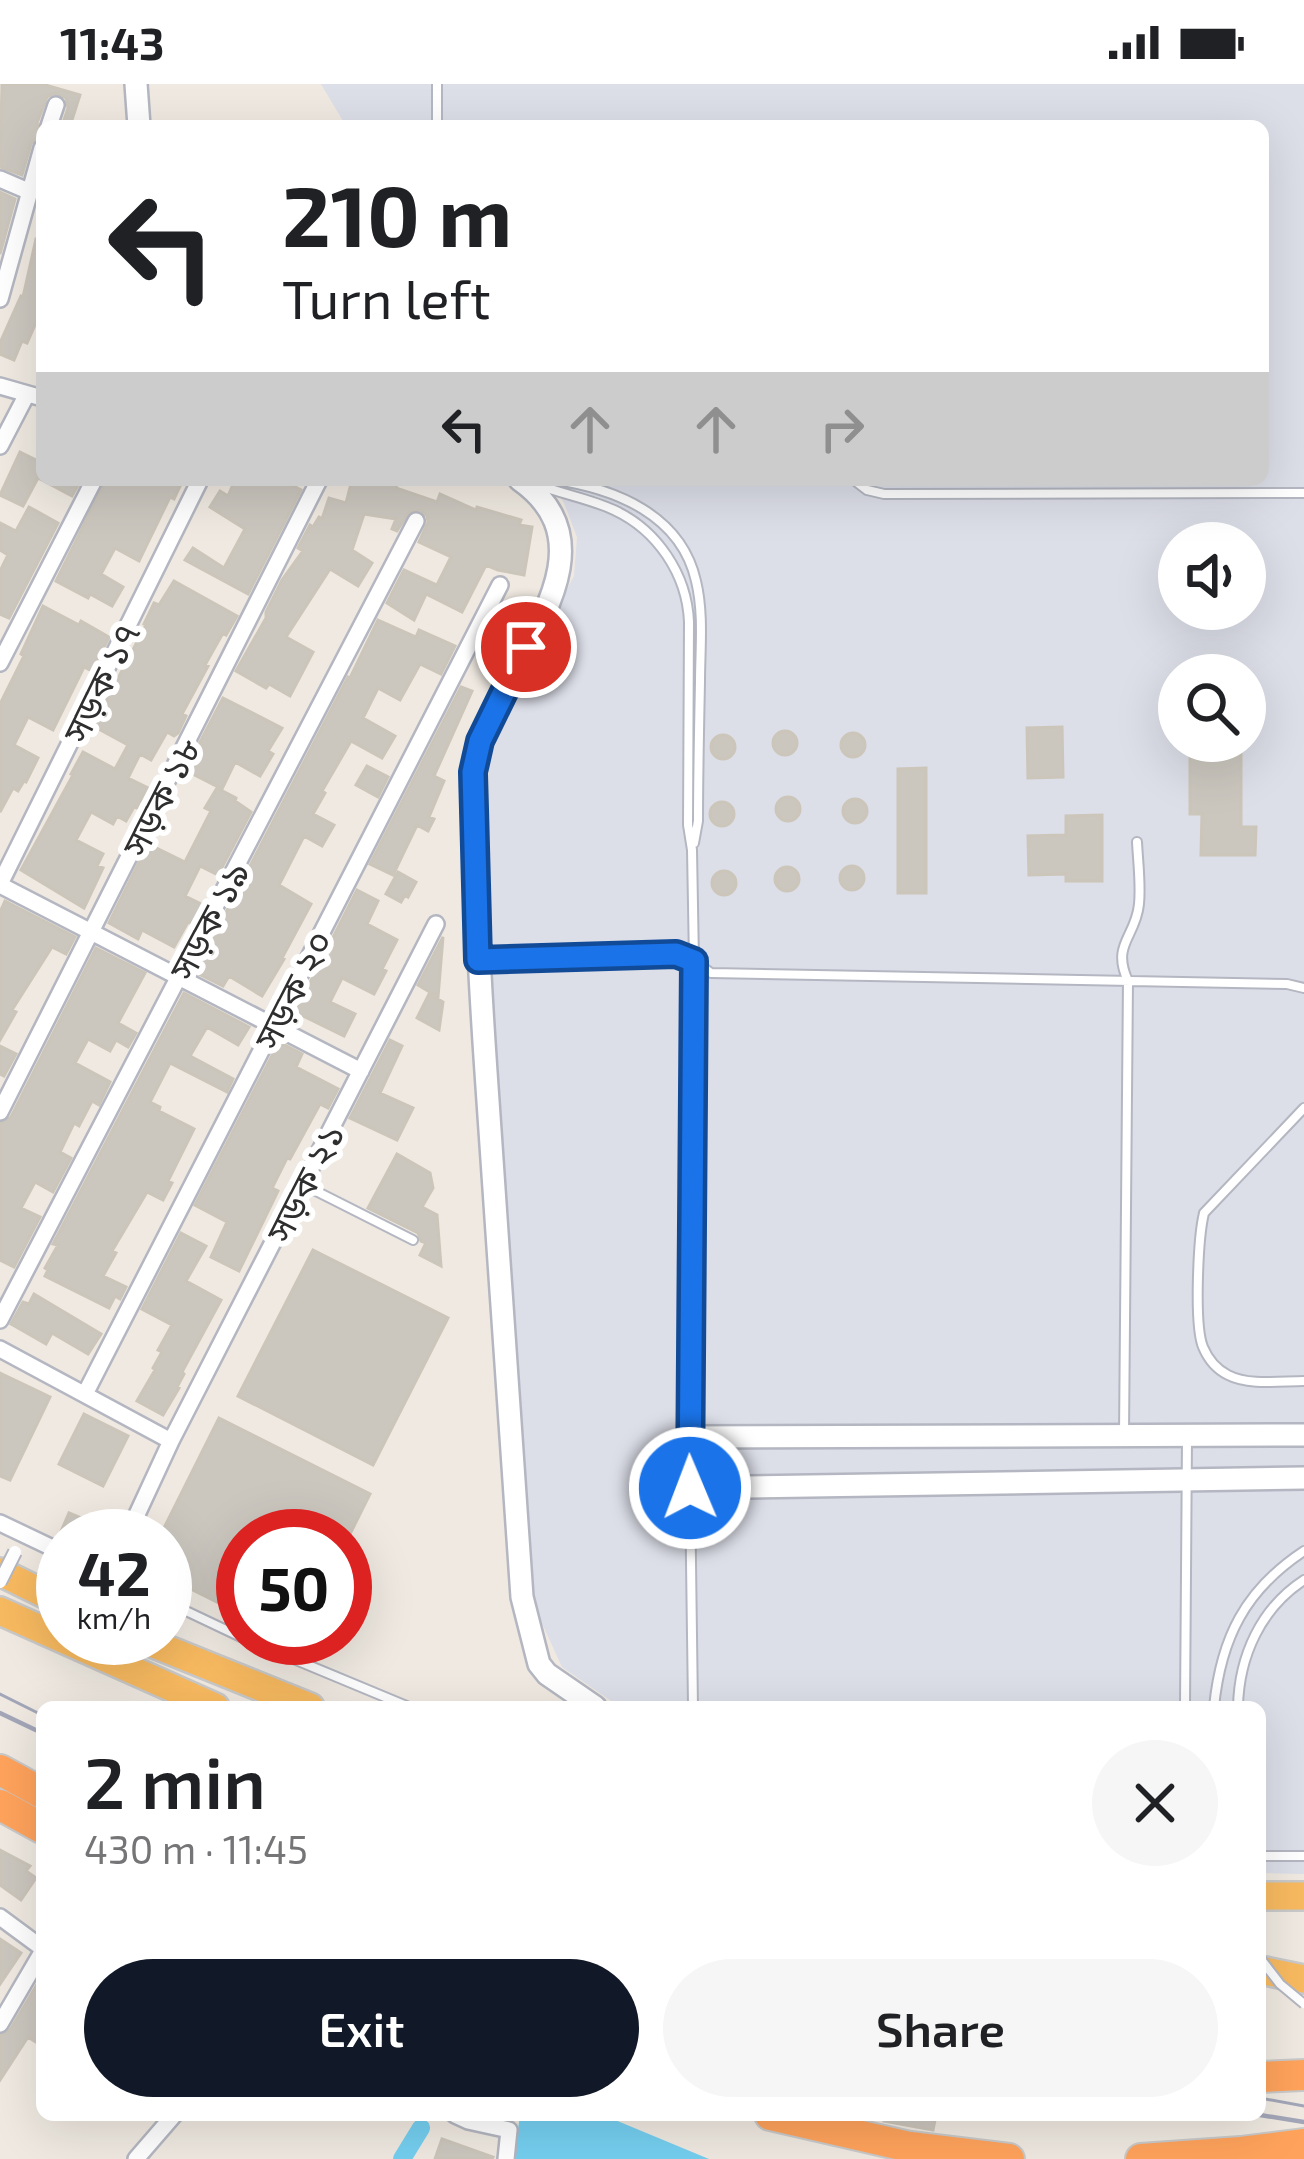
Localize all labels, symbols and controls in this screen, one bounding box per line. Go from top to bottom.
text: 11:43 [60,15,165,69]
text: 210 m [282,163,512,264]
icon: left [84,168,240,324]
text: Turn left [282,265,491,330]
icon: left [431,396,497,462]
icon: ahead [557,396,623,462]
icon: ahead [683,396,749,462]
icon: right [809,396,875,462]
map controls [1158,522,1266,762]
button: sound [1158,522,1266,630]
pin [475,596,577,698]
icon: arrive [493,614,559,680]
street label: সড়ক ১৭ [52,615,147,750]
button: search [1158,654,1266,762]
street label: সড়ক ১৮ [111,729,208,864]
street label: সড়ক ১৯ [159,854,257,987]
street label: সড়ক ২০ [243,922,340,1057]
street label: সড়ক ২১ [255,1115,352,1250]
position arrow [627,1425,753,1551]
speed limit sign: 50 [216,1509,372,1665]
text: 42 [77,1536,151,1608]
text: km/h [77,1599,151,1635]
text: 2 min [84,1737,266,1823]
button: close [1092,1740,1218,1866]
text: 430 m · 11:45 [84,1825,308,1872]
button: Exit [84,1959,639,2097]
button: Share [663,1959,1218,2097]

